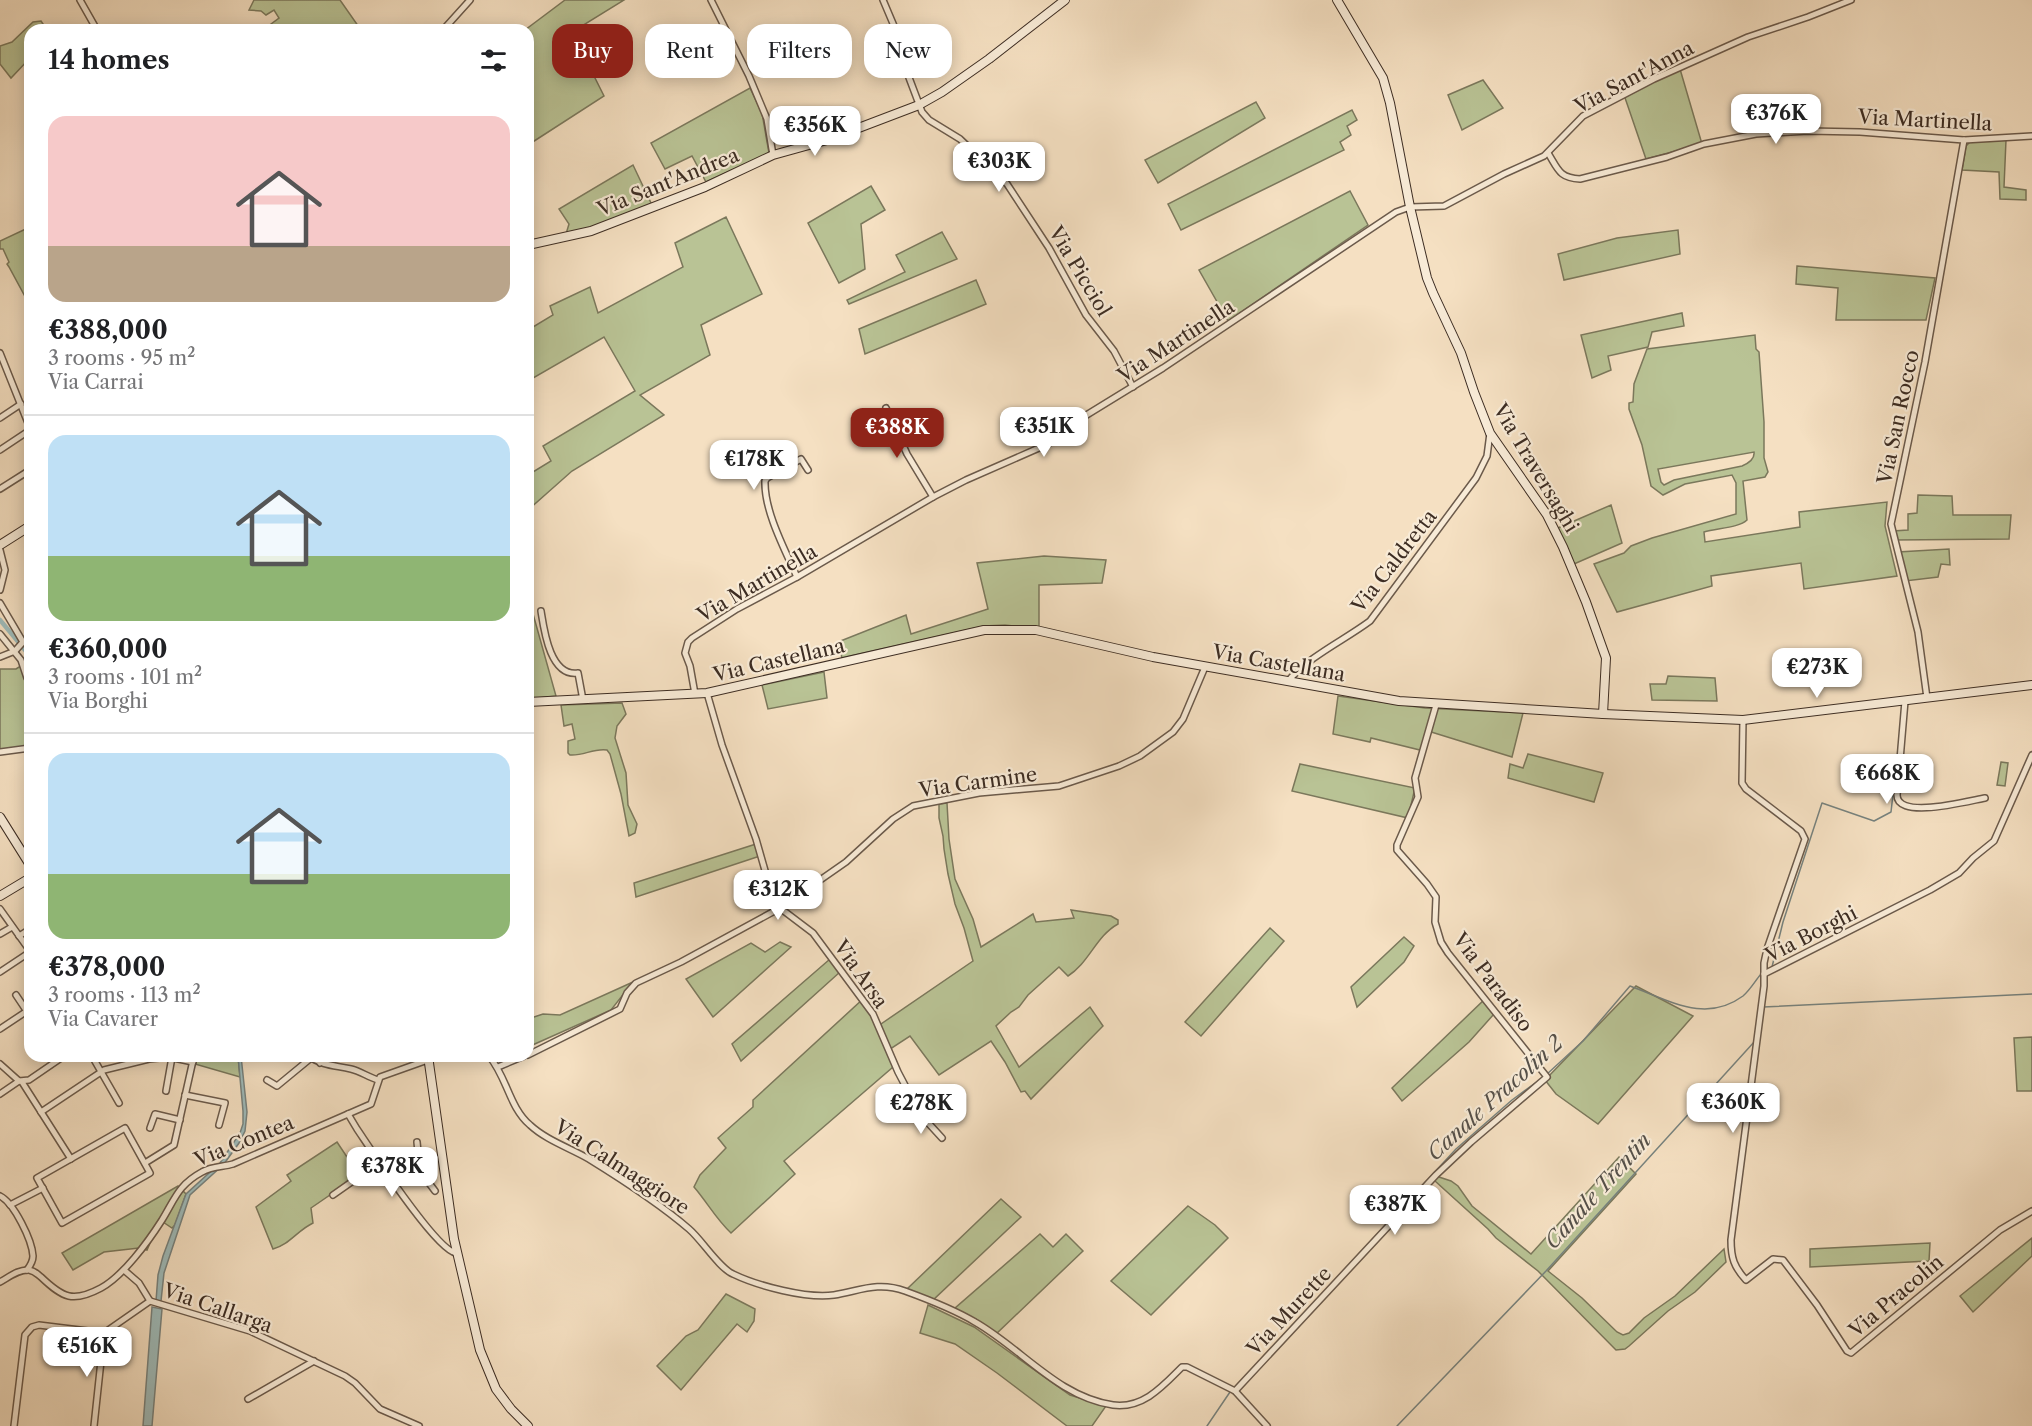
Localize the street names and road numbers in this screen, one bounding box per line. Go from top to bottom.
street label: Via Sant'Anna [1569,35,1698,119]
street label: Via Martinella [1856,104,1993,136]
street label: Via Sant'Andrea [593,142,743,222]
street label: Via Picciol [1043,221,1116,320]
street label: Via Martinella [1112,294,1239,388]
street label: Via San Rocco [1872,348,1924,487]
street label: Via Traversaghi [1488,398,1584,537]
street label: Via Caldretta [1346,504,1442,618]
street label: Via Martinella [692,539,822,628]
street label: Via Castellana [710,633,848,687]
street label: Via Castellana [1210,639,1348,687]
street label: Via Carmine [916,762,1039,802]
street label: Via Borghi [1760,901,1861,968]
street label: Via Paradiso [1447,927,1538,1036]
street label: Via Arsa [828,934,893,1013]
street label: Via Contea [190,1110,298,1172]
street label: Via Calmaggiore [549,1114,694,1220]
street label: Via Pracolin [1843,1249,1948,1343]
street label: Via Murette [1241,1261,1336,1361]
street label: Via Callarga [159,1278,276,1338]

